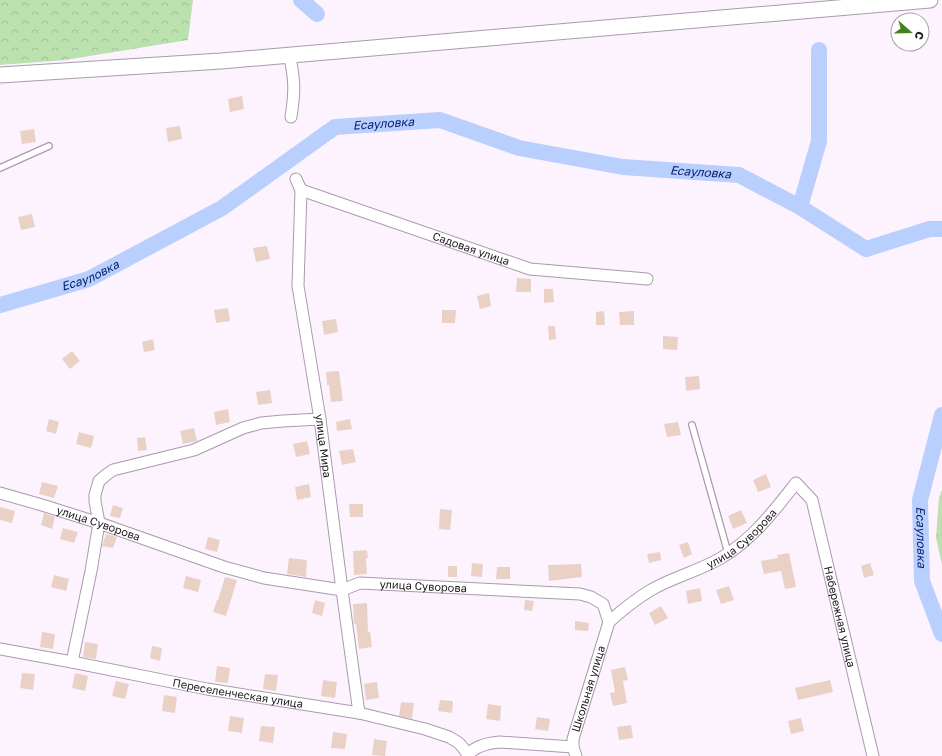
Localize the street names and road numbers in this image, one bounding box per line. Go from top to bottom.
street label: Садовая улица [431,229,512,268]
street label: улица Мира [313,413,334,478]
street label: улица Суворова [55,503,142,543]
street label: улица Суворова [704,506,779,571]
street label: Набережная улица [822,565,859,669]
street label: улица Суворова [379,577,467,594]
street label: Школьная улица [569,644,607,733]
street label: Переселенческая улица [172,675,304,710]

